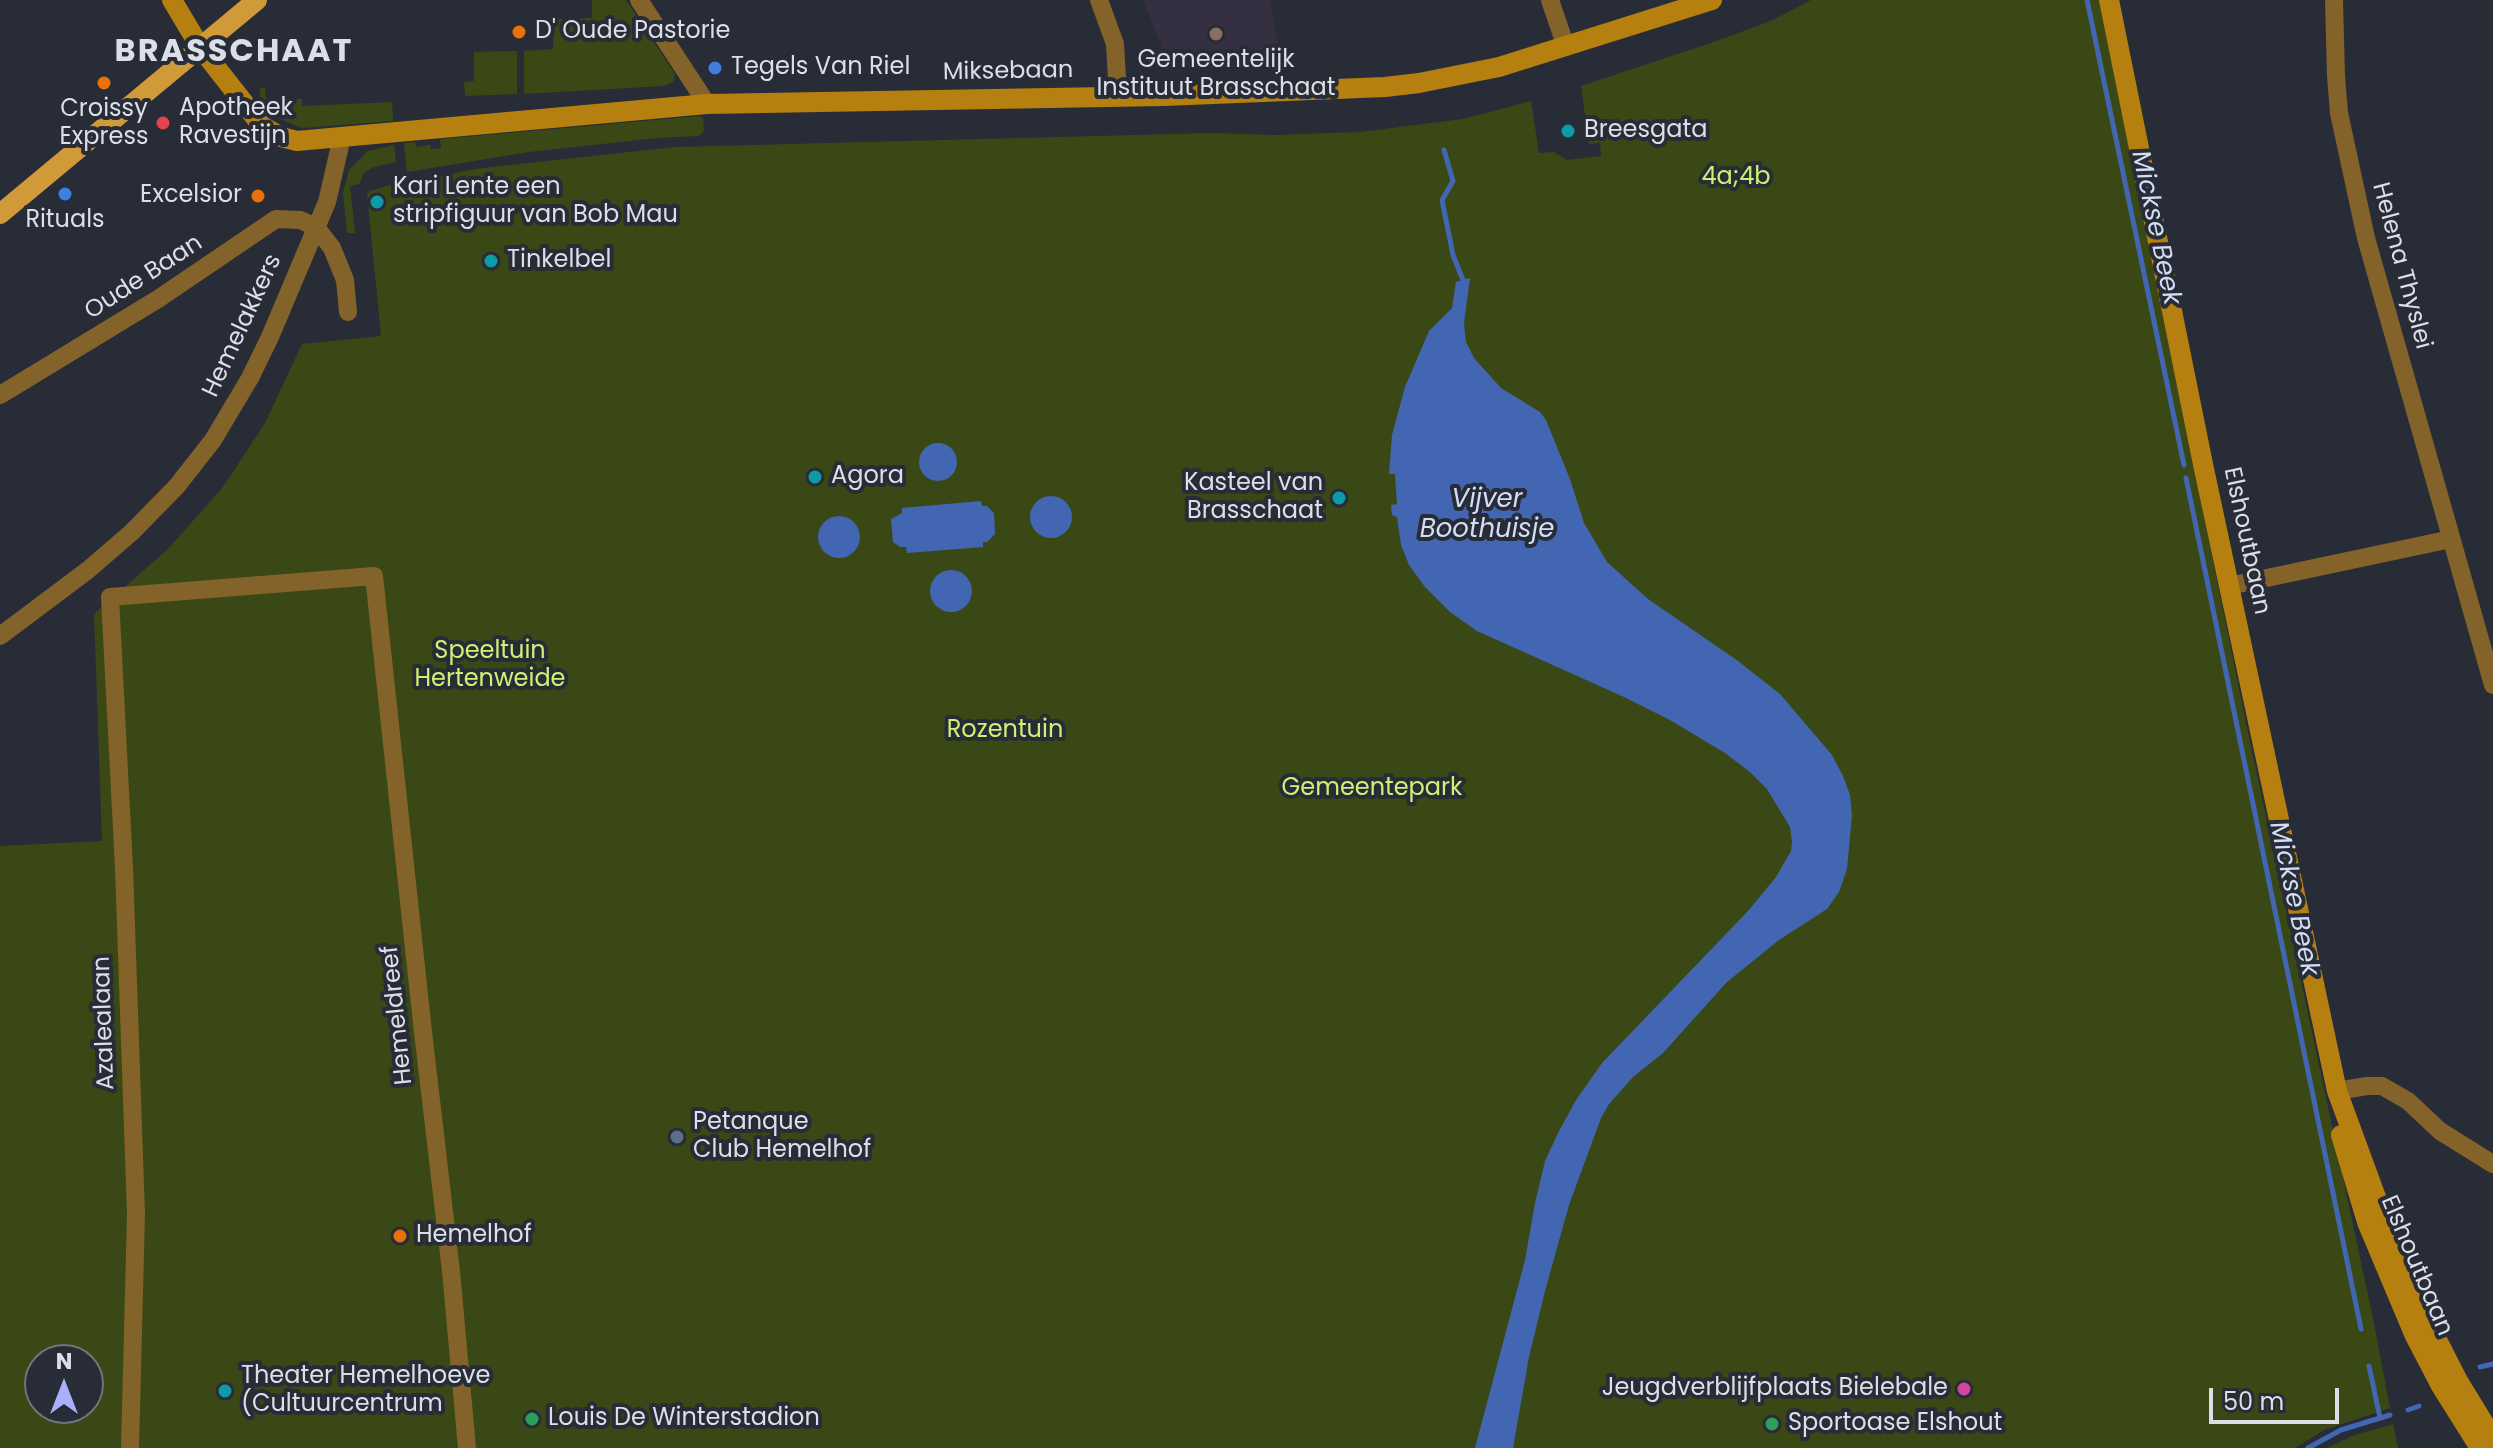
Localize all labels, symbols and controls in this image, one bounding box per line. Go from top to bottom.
place label: D' Oude Pastorie [535,18,730,46]
marker: D' Oude Pastorie [510,23,528,41]
marker: Gemeentelijk Instituut Brasschaat [1207,25,1225,43]
district label: BRASSCHAAT [115,34,353,72]
place label: Gemeentelijk Instituut Brasschaat [1096,47,1336,103]
place label: Tegels Van Riel [731,54,910,82]
street label: Miksebaan [943,56,1073,88]
marker: Tegels Van Riel [706,59,724,77]
marker: Croissy Express [95,74,113,92]
place label: Apotheek Ravestijn [179,95,293,151]
place label: Croissy Express [60,96,148,152]
marker: Apotheek Ravestijn [154,114,172,132]
place label: Breesgata [1584,117,1707,145]
marker: Breesgata [1559,122,1577,140]
water label: Mickse Beek [2123,148,2187,308]
park label: 4a;4b [1702,164,1770,192]
place label: Kari Lente een stripfiguur van Bob Mau [393,174,678,230]
street label: Helena Thyslei [2365,180,2437,352]
place label: Excelsior [140,182,242,210]
marker: Rituals [56,185,74,203]
marker: Excelsior [249,187,267,205]
marker: Kari Lente een stripfiguur van Bob Mau [368,193,386,211]
place label: Rituals [25,207,105,235]
street label: Oude Baan [80,229,208,327]
place label: Tinkelbel [507,247,611,275]
street label: Hemelakkers [197,250,289,402]
marker: Tinkelbel [482,252,500,270]
place label: Agora [831,463,904,491]
street label: Elshoutbaan [2216,465,2276,617]
marker: Agora [806,468,824,486]
place label: Kasteel van Brasschaat [1184,470,1323,526]
water label: Vijver Boothuisje [1420,484,1554,546]
marker: Kasteel van Brasschaat [1330,489,1348,507]
park label: Speeltuin Hertenweide [415,638,565,694]
park label: Rozentuin [947,717,1063,745]
park label: Gemeentepark [1282,775,1462,803]
water label: Mickse Beek [2261,819,2325,979]
street label: Hemeldreef [376,944,420,1086]
street label: Azalealaan [88,956,122,1090]
place label: Petanque Club Hemelhof [693,1109,871,1165]
marker: Petanque Club Hemelhof [668,1128,686,1146]
street label: Elshoutbaan [2374,1192,2458,1340]
place label: Hemelhof [416,1222,532,1250]
marker: Hemelhof [391,1227,409,1245]
north arrow [24,1344,104,1424]
text: N [56,1346,72,1377]
place label: Theater Hemelhoeve (Cultuurcentrum [241,1363,490,1419]
scale bar [2213,1372,2343,1422]
place label: Jeugdverblijfplaats Bielebale [1602,1375,1948,1403]
marker: Jeugdverblijfplaats Bielebale [1955,1380,1973,1398]
marker: Theater Hemelhoeve (Cultuurcentrum [216,1382,234,1400]
text: 50 m [2223,1385,2284,1418]
place label: Louis De Winterstadion [548,1405,820,1433]
marker: Louis De Winterstadion [523,1410,541,1428]
place label: Sportoase Elshout [1788,1410,2002,1438]
marker: Sportoase Elshout [1763,1415,1781,1433]

